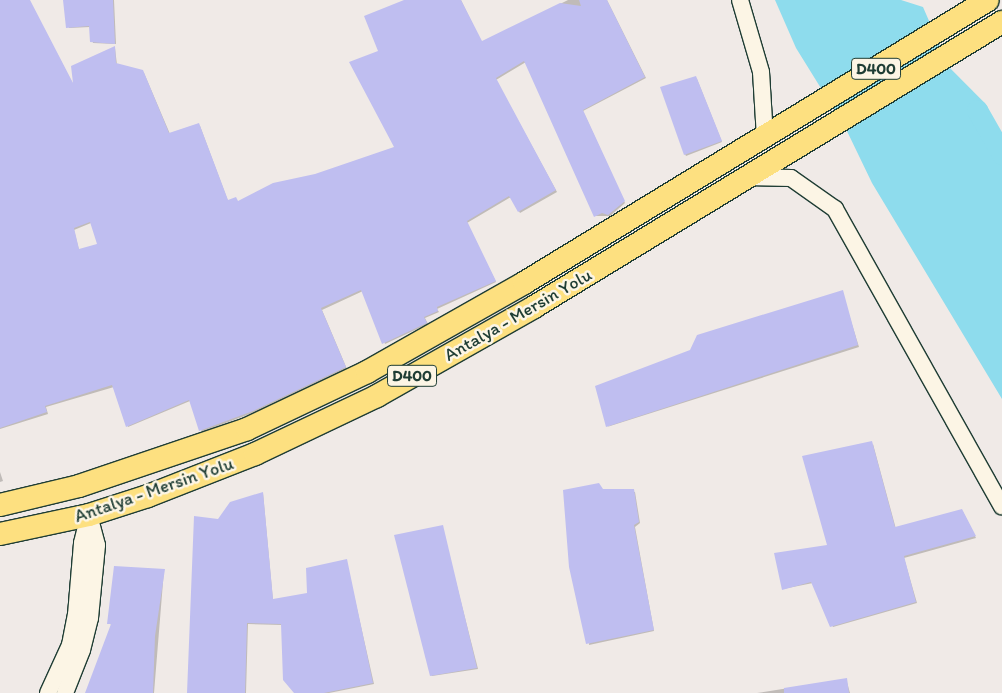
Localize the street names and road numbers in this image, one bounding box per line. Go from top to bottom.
road number: D400 [851,56,901,82]
street label: Antalya - Mersin Yolu [441,264,595,366]
road number: D400 [387,362,437,390]
street label: Antalya - Mersin Yolu [72,453,236,527]

